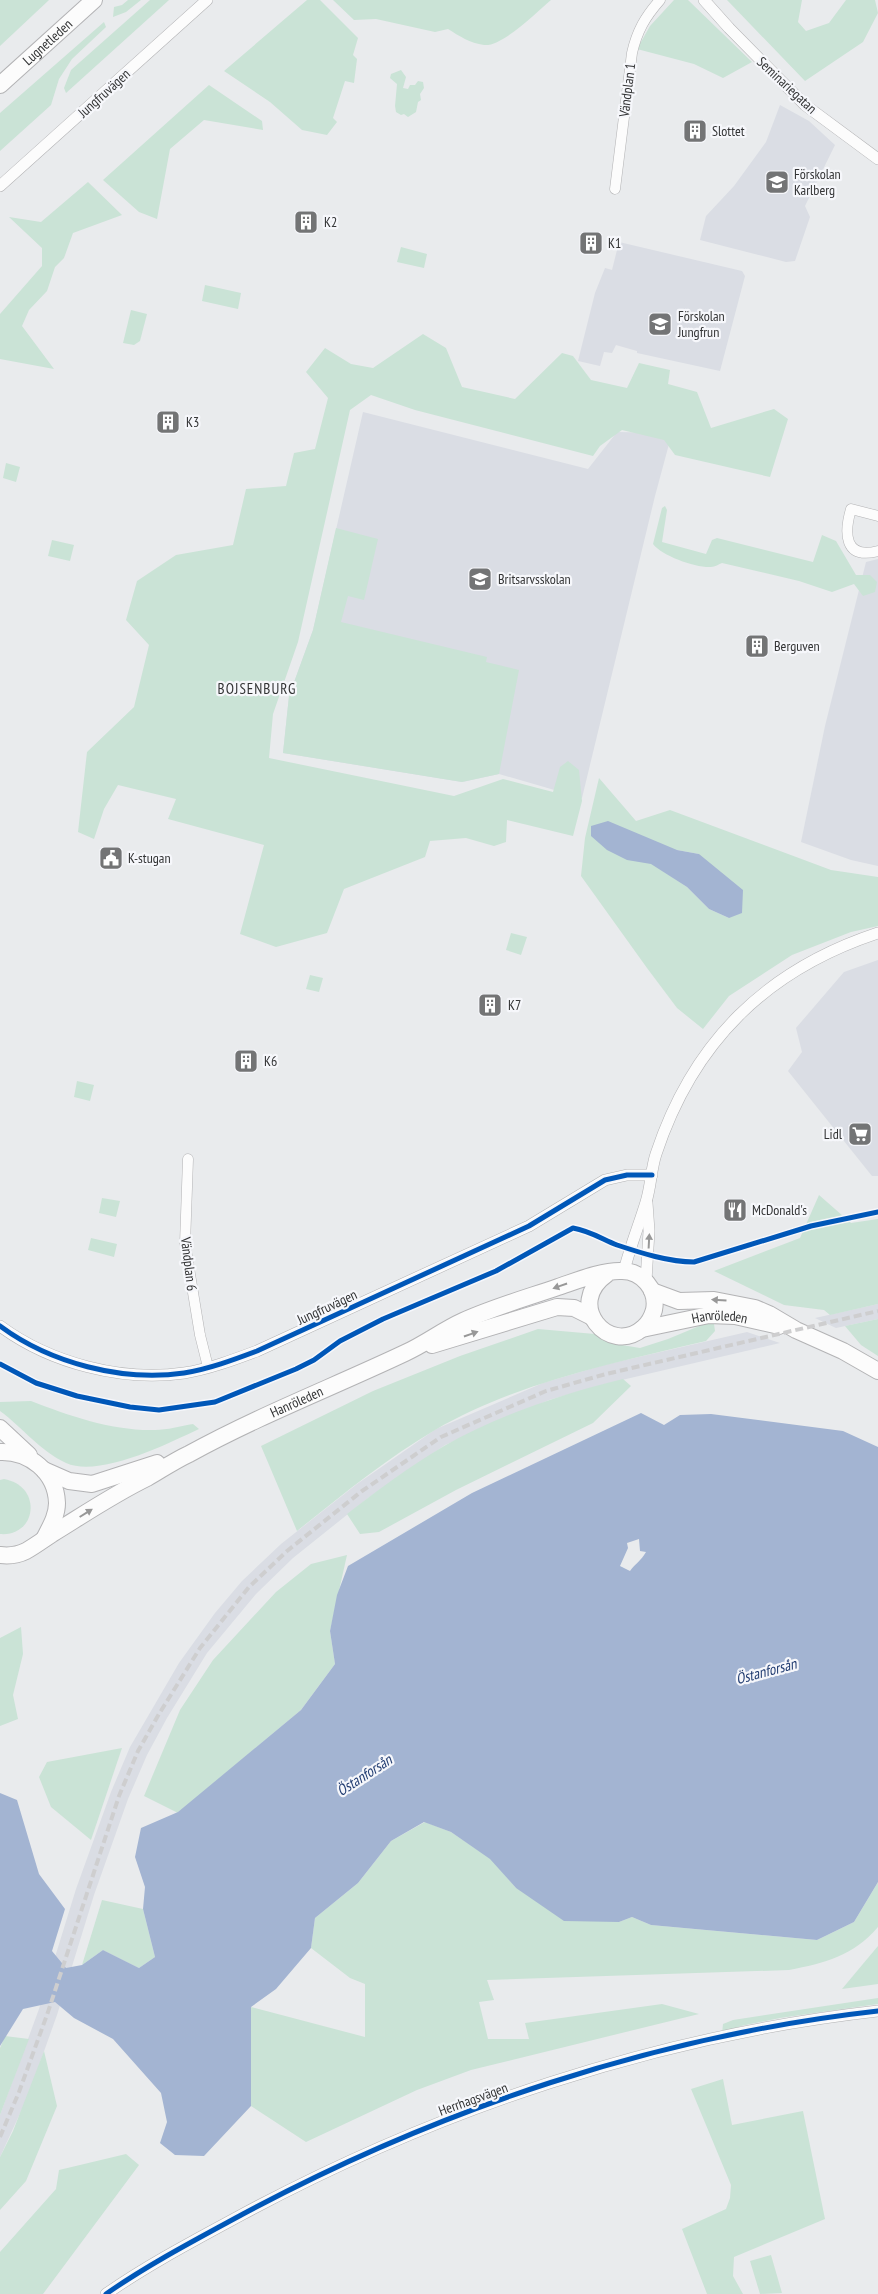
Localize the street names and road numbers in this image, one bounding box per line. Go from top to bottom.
street label: Lugnetleden [19,15,76,69]
street label: Seminariegatan [753,53,821,117]
street label: Vändplan 1 [615,62,639,119]
street label: Jungfruvägen [73,65,134,122]
street label: Vändplan 6 [177,1235,201,1292]
street label: Jungfruvägen [293,1285,360,1329]
street label: Hanröleden [690,1306,749,1328]
street label: Hanröleden [267,1382,326,1421]
street label: Herrhagsvägen [436,2078,510,2120]

